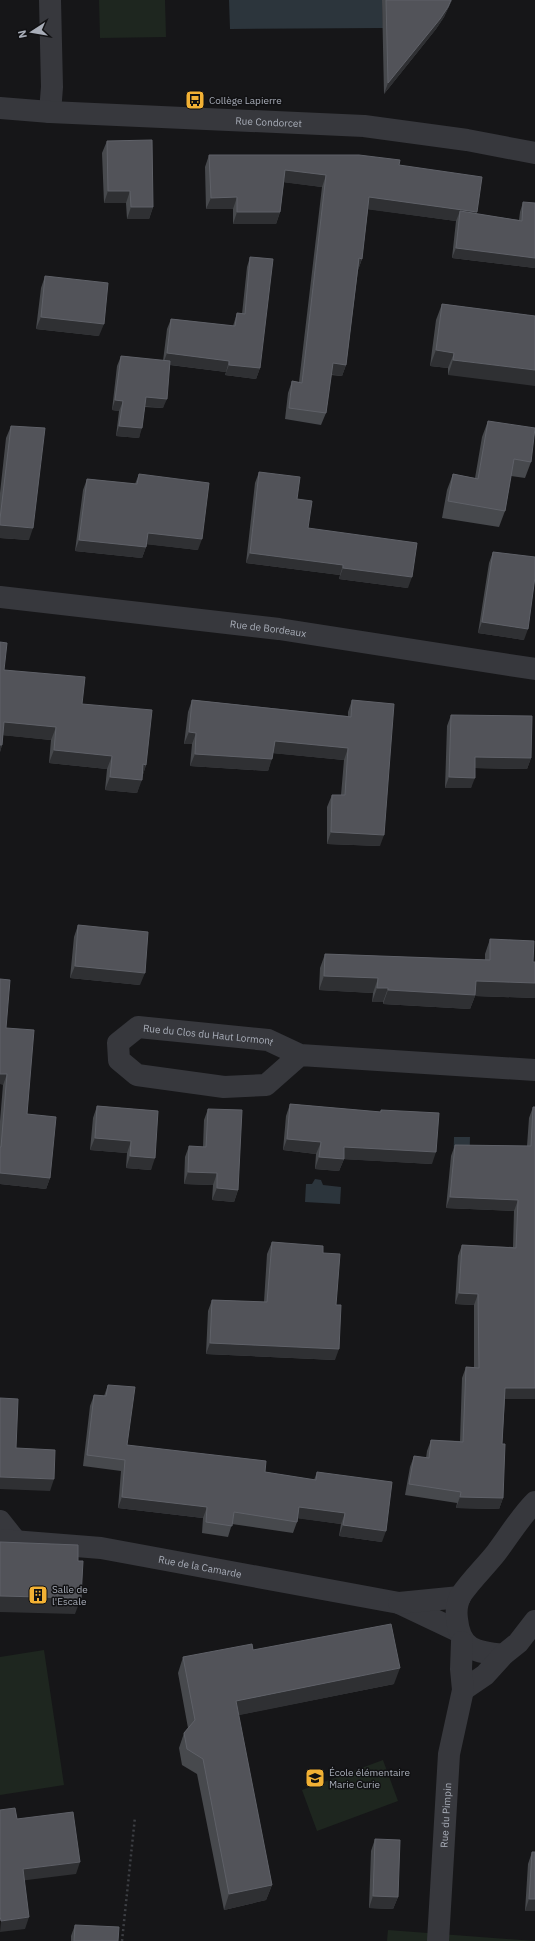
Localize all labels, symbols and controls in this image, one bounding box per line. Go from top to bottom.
north arrow [12,12,52,52]
text: N [15,29,30,39]
bus stop icon: Collège Lapierre [184,89,206,111]
place label: Collège Lapierre [209,94,282,107]
street label: Rue Condorcet [235,114,303,130]
street label: Rue de Bordeaux [229,617,307,640]
street label: Rue du Clos du Haut Lormont [142,1021,276,1049]
street label: Rue de la Camarde [157,1552,243,1580]
place label: Salle de l'Escale [52,1583,88,1608]
building icon: Salle de l'Escale [27,1584,49,1606]
place label: École élémentaire Marie Curie [329,1766,410,1791]
school or university icon: École élémentaire Marie Curie [304,1767,326,1789]
street label: Rue du Pimpin [437,1782,454,1848]

